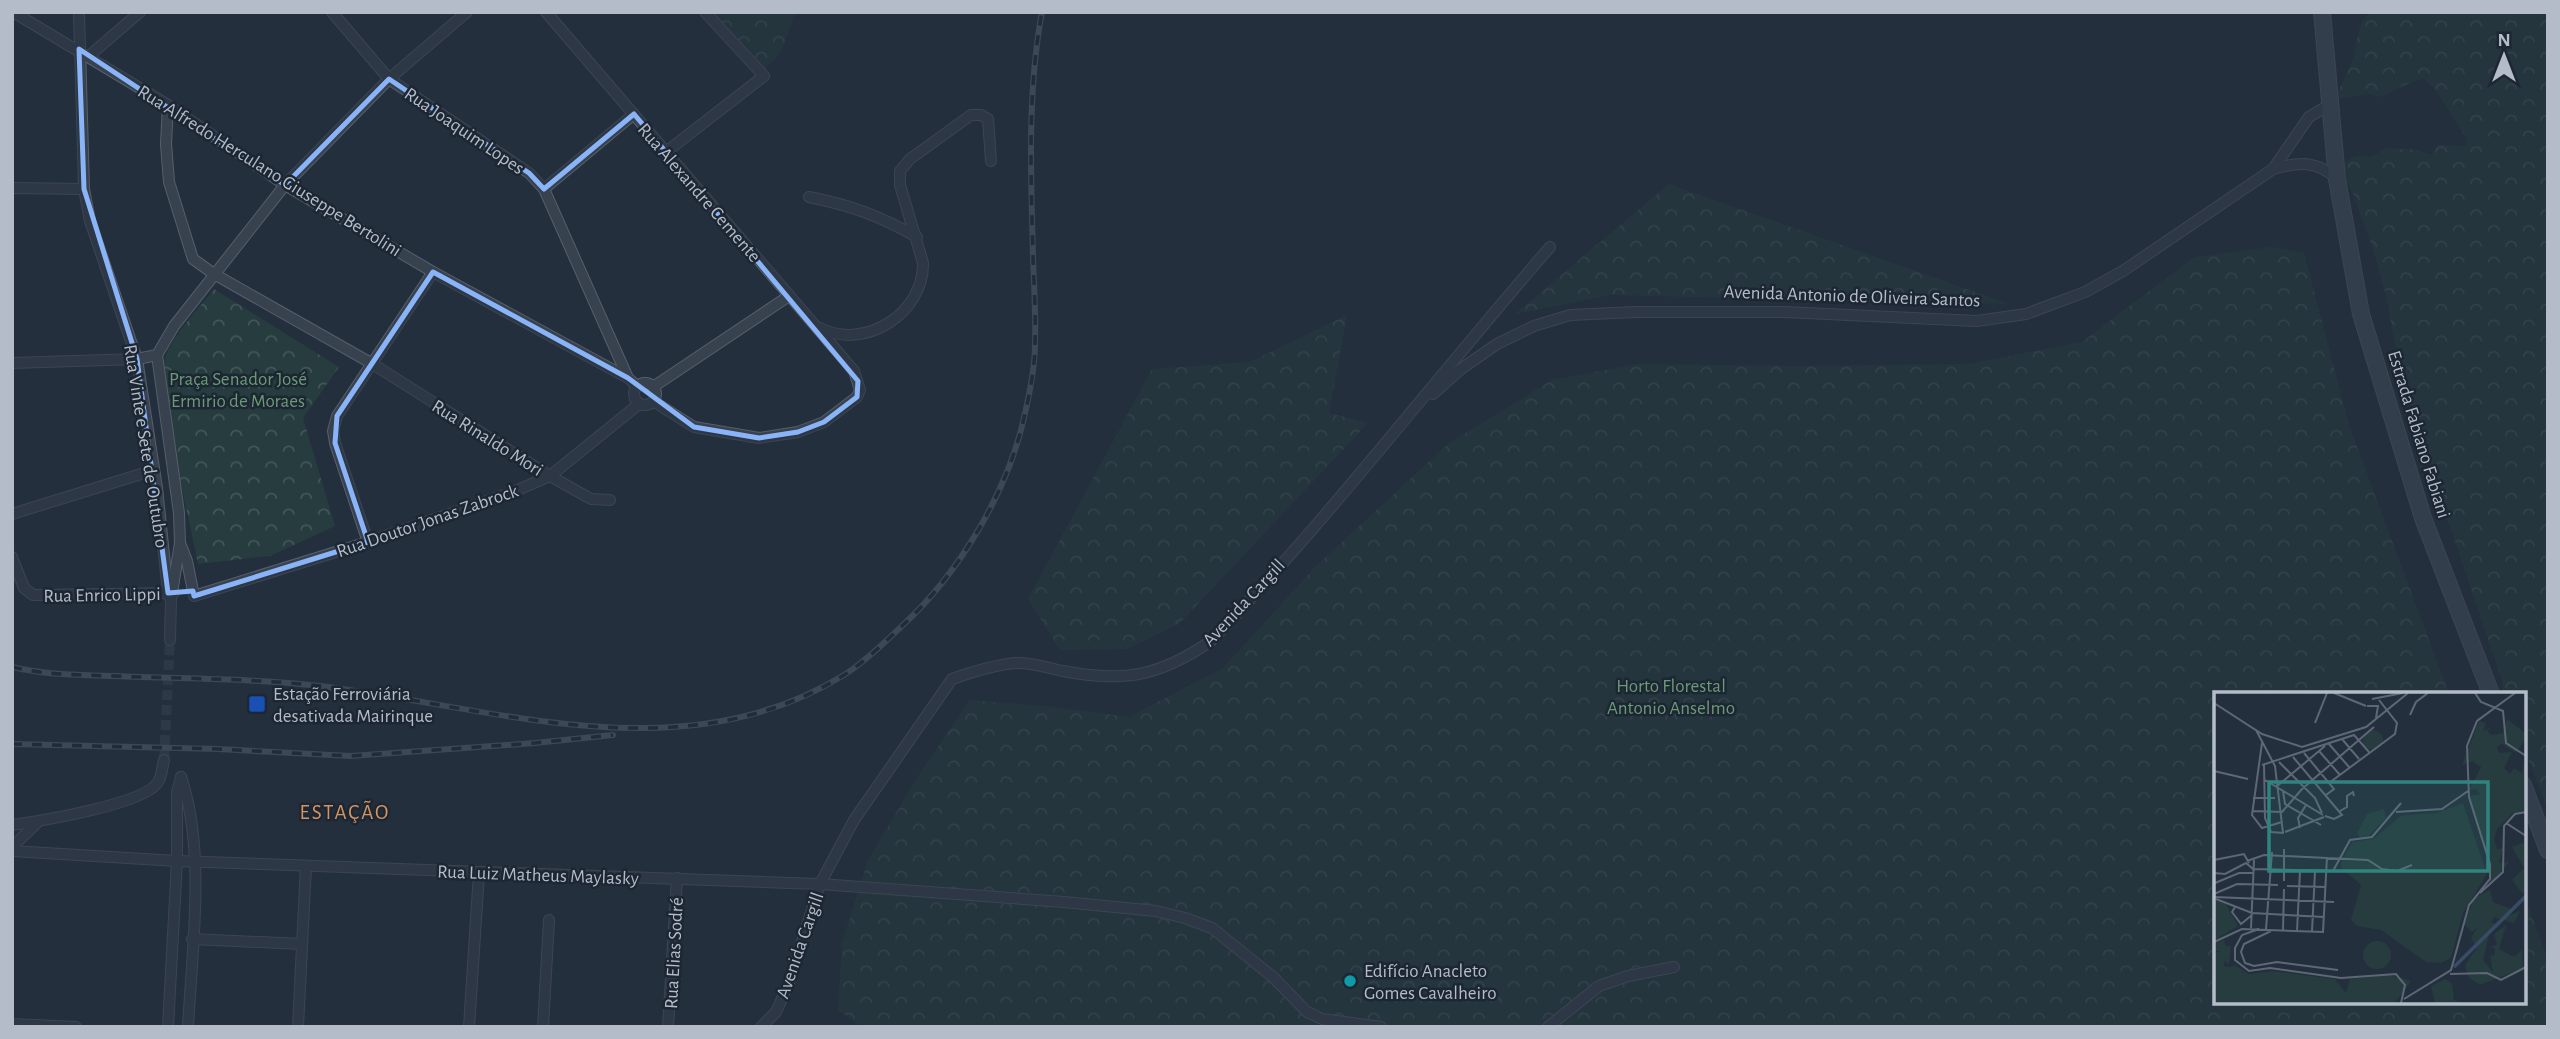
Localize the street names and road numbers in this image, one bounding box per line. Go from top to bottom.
street label: Rua Alfredo Herculano Giuseppe Bertolini [134,82,404,261]
street label: Rua Joaquim Lopes [401,84,528,178]
street label: Rua Alexandre Cemente [634,120,764,266]
street label: Avenida Antonio de Oliveira Santos [1723,283,1981,310]
street label: Rua Vinte e Sete de Outubro [120,343,171,549]
street label: Estrada Fabiano Fabiani [2384,348,2453,521]
street label: Rua Rinaldo Mori [428,397,546,480]
street label: Rua Doutor Jonas Zabrock [334,481,521,561]
street label: Avenida Cargill [1199,556,1289,650]
street label: Rua Enrico Lippi [43,585,161,606]
street label: Rua Luiz Matheus Maylasky [437,862,639,889]
street label: Avenida Cargill [773,890,827,1001]
street label: Rua Elias Sodré [662,897,687,1009]

